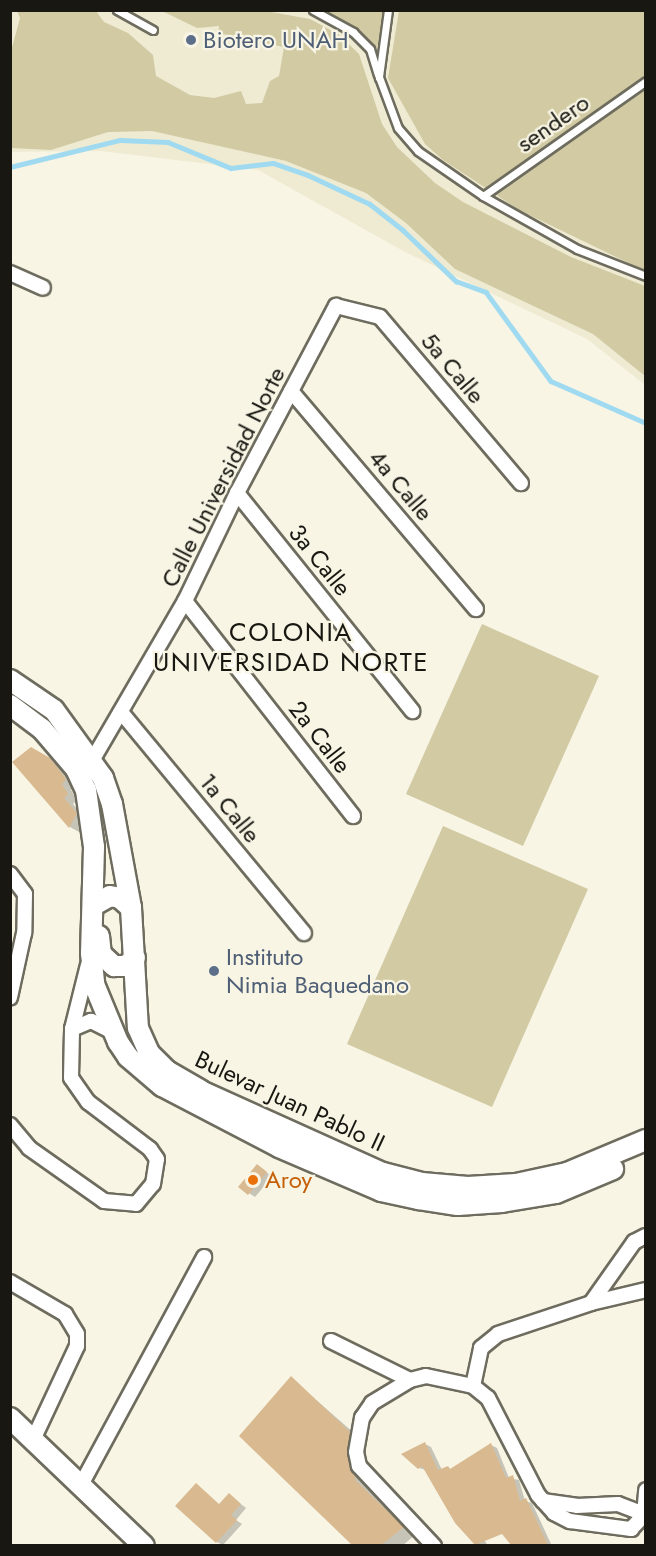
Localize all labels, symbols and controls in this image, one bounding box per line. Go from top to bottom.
place label: Biotero UNAH [203,26,349,54]
marker: Biotero UNAH [184,33,198,47]
street label: sendero [511,88,595,158]
street label: 5a Calle [415,327,491,409]
street label: Calle Universidad Norte [155,362,291,592]
street label: 4a Calle [363,444,439,526]
street label: 3a Calle [283,519,357,601]
district label: COLONIA UNIVERSIDAD NORTE [153,617,429,678]
street label: 2a Calle [283,695,357,779]
street label: 1a Calle [193,767,267,849]
place label: Instituto Nimia Baquedano [226,943,409,999]
marker: Instituto Nimia Baquedano [207,964,221,978]
street label: Bulevar Juan Pablo II [191,1044,389,1158]
place label: Aroy [265,1166,312,1194]
marker: Aroy [246,1173,260,1187]

